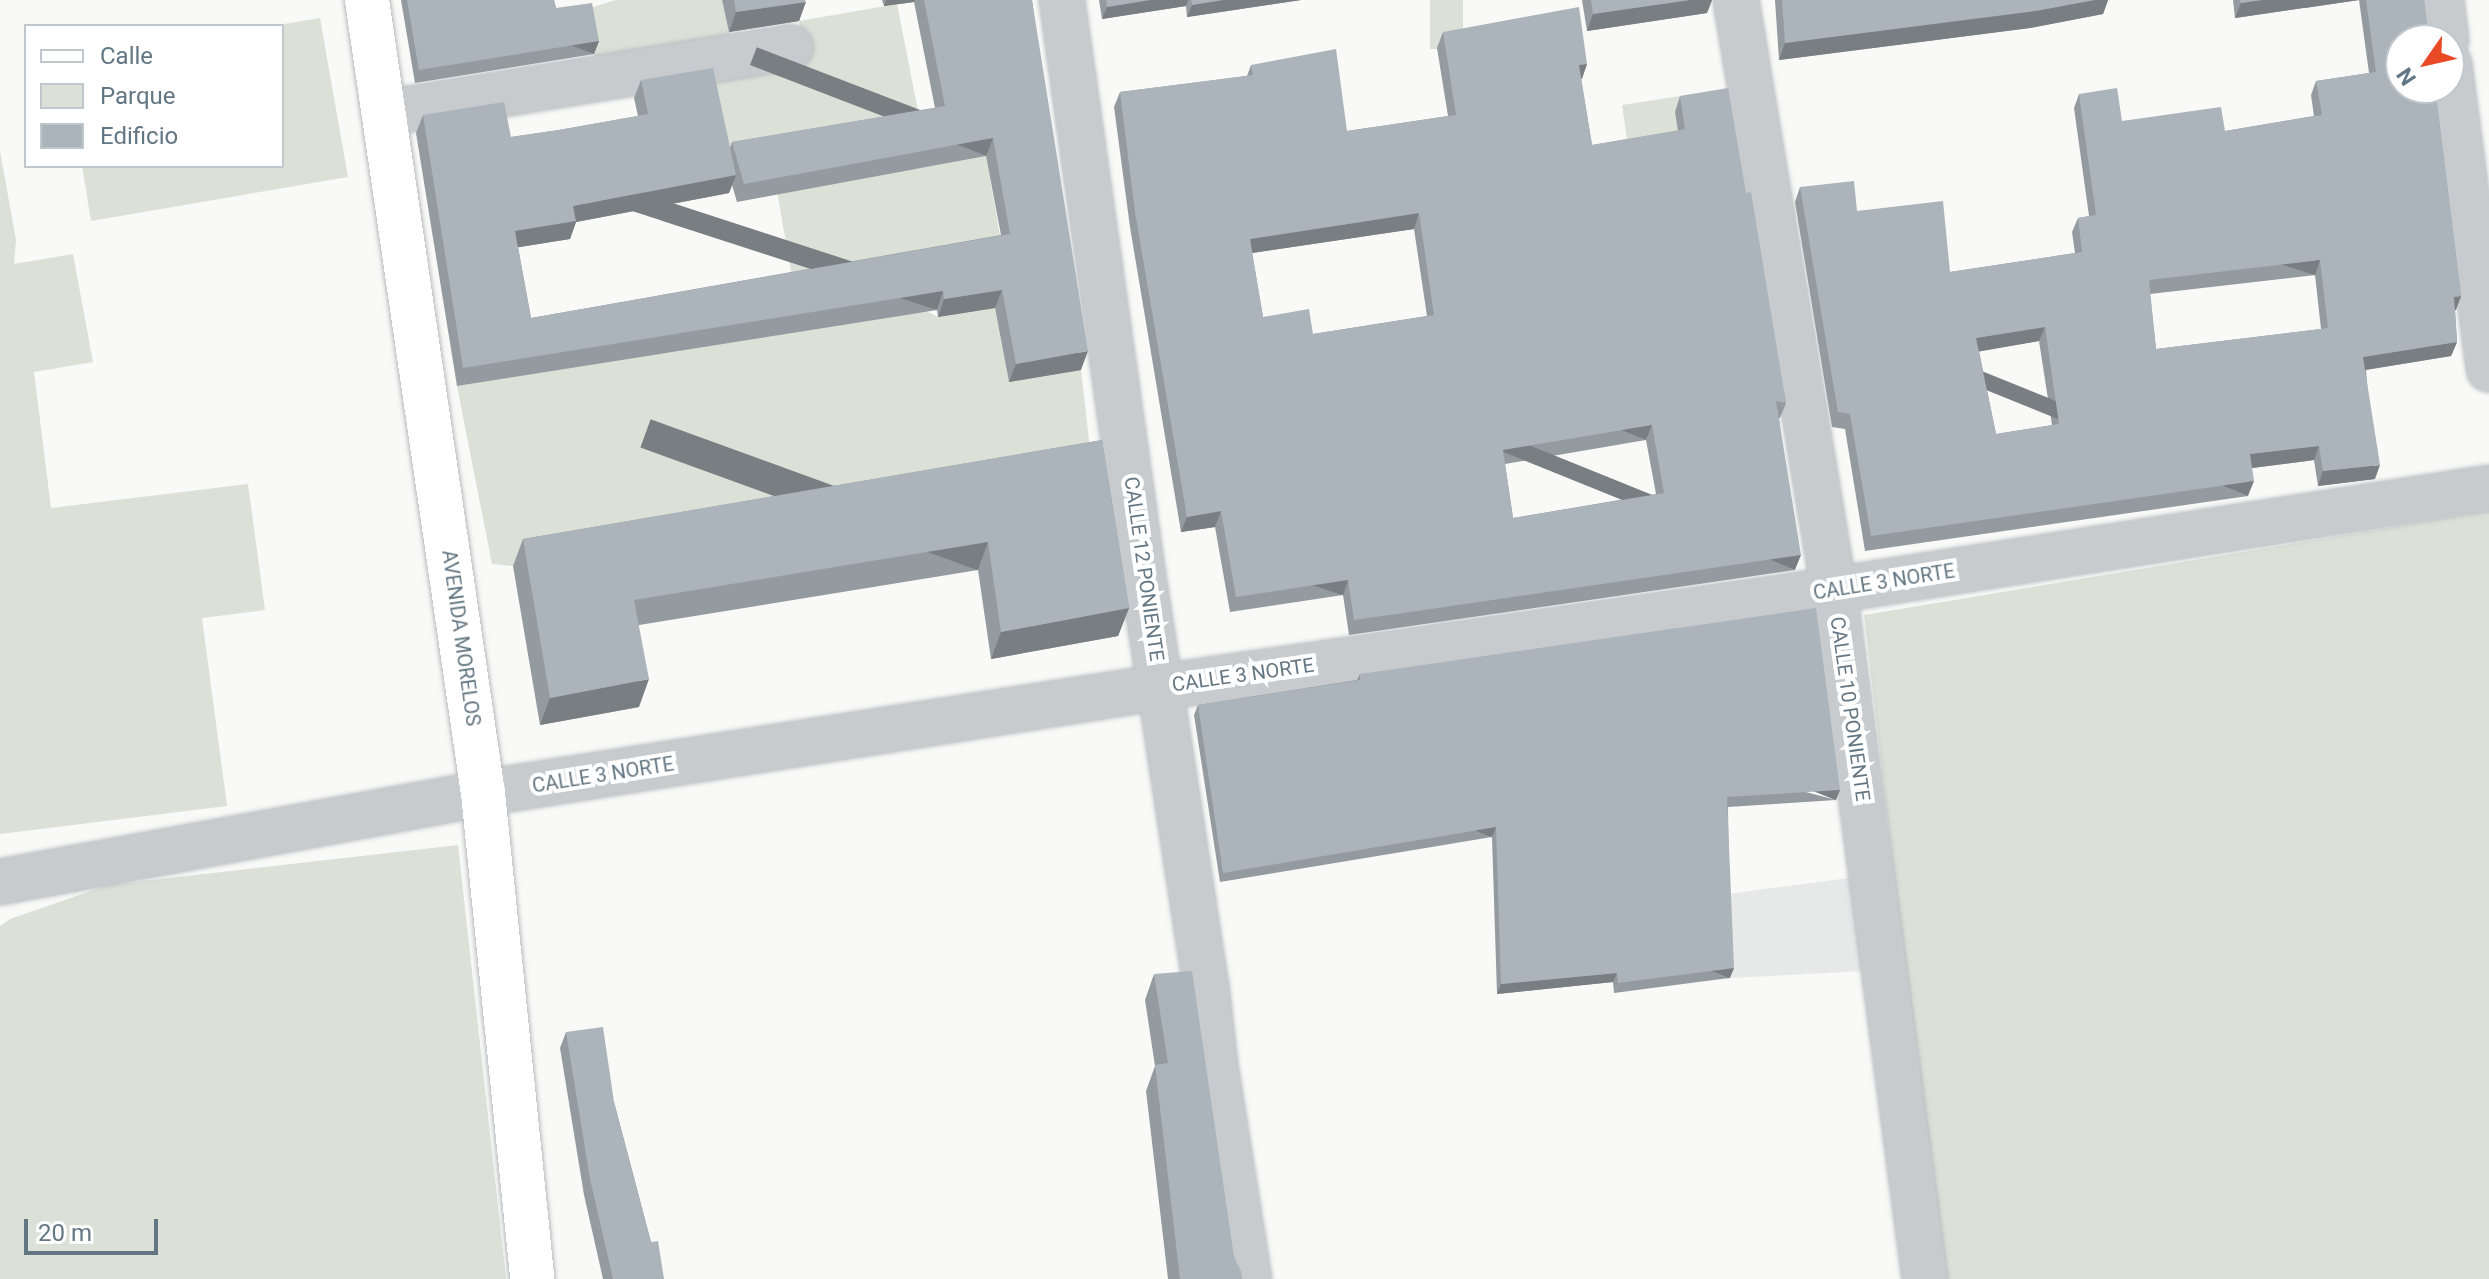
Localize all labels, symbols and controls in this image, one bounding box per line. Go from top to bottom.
legend [24,24,284,168]
north arrow [2385,24,2465,104]
text: Calle [100,42,153,70]
text: N [2392,63,2421,90]
text: Parque [100,82,176,110]
text: Edificio [100,122,178,150]
street label: CALLE 12 PONIENTE [1119,475,1169,663]
street label: AVENIDA MORELOS [437,548,485,728]
street label: CALLE 3 NORTE [1811,559,1957,605]
street label: CALLE 10 PONIENTE [1825,615,1875,803]
street label: CALLE 3 NORTE [1171,653,1315,697]
street label: CALLE 3 NORTE [530,752,676,798]
scale bar [28,1203,162,1253]
text: 20 m [38,1219,92,1247]

